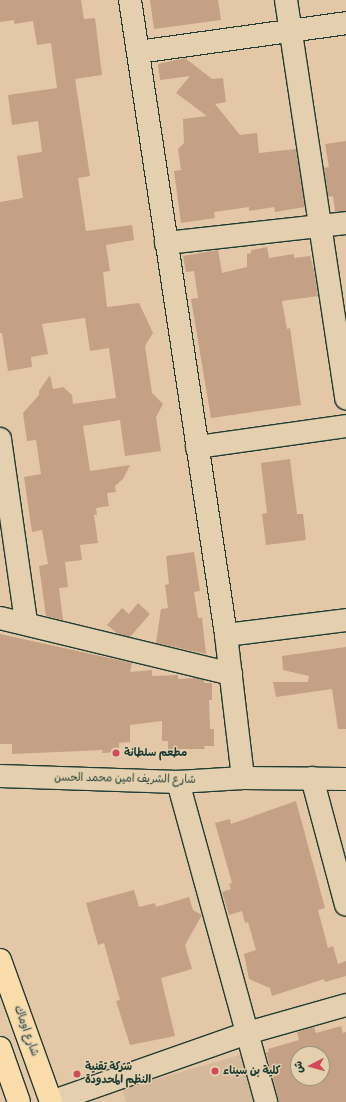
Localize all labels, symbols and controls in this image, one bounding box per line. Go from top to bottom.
place label: مطعم سلطانة [124,746,187,760]
marker: مطعم سلطانة [111,748,121,758]
street label: شارع الشريف امين محمد الحسن [54,771,196,787]
street label: شارع اوماك [11,1004,41,1058]
north arrow [290,1046,330,1086]
place label: شركة تقنية النظم المحدودة [85,1061,151,1087]
text: ش [291,1061,306,1074]
place label: كلية بن سيناء [223,1064,281,1078]
marker: كلية بن سيناء [210,1066,220,1076]
marker: شركة تقنية النظم المحدودة [72,1069,82,1079]

